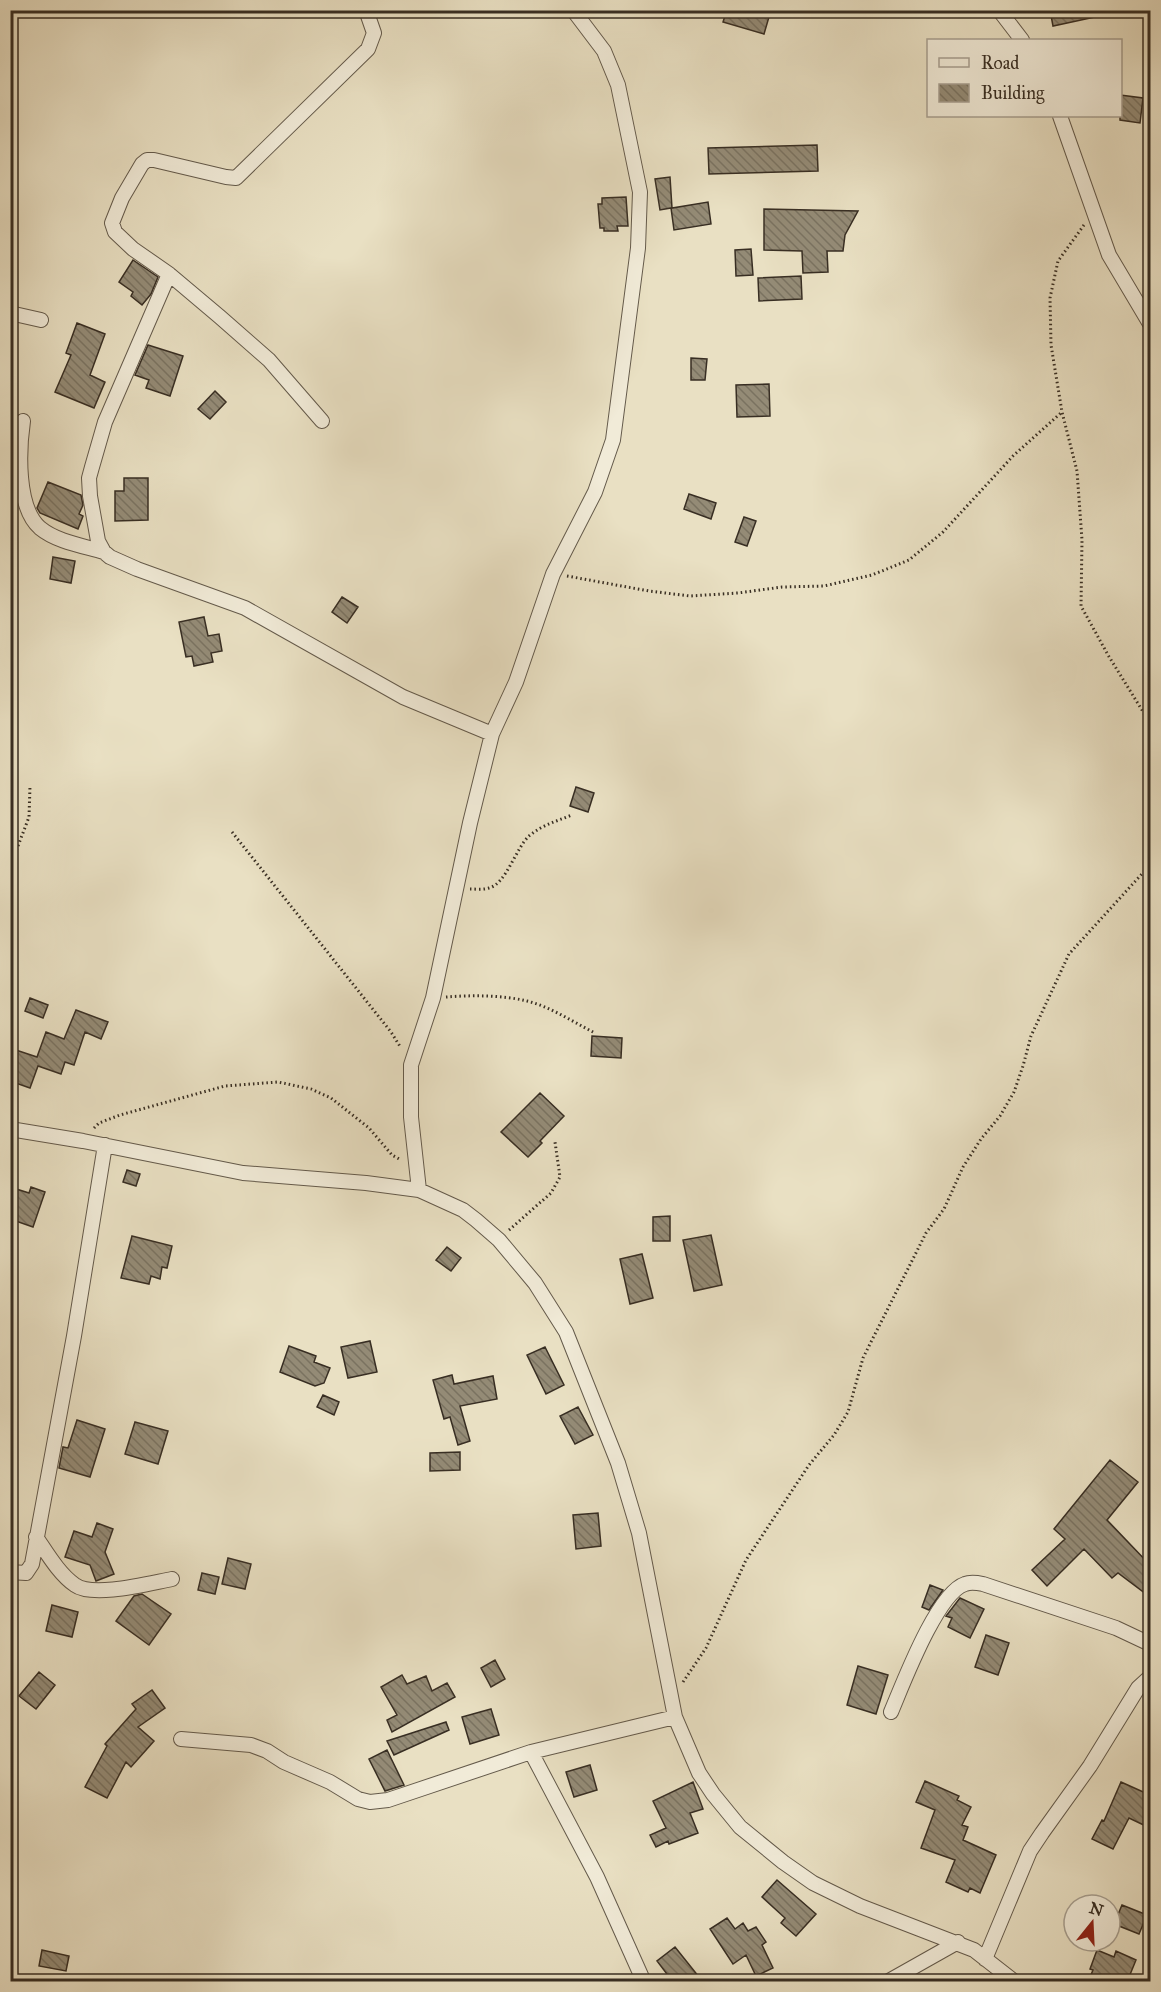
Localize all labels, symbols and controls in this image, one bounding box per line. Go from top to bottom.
legend [927,39,1122,117]
text: Road [981,52,1019,74]
text: Building [981,82,1045,105]
north arrow [1062,1893,1122,1953]
text: N [1087,1898,1106,1920]

